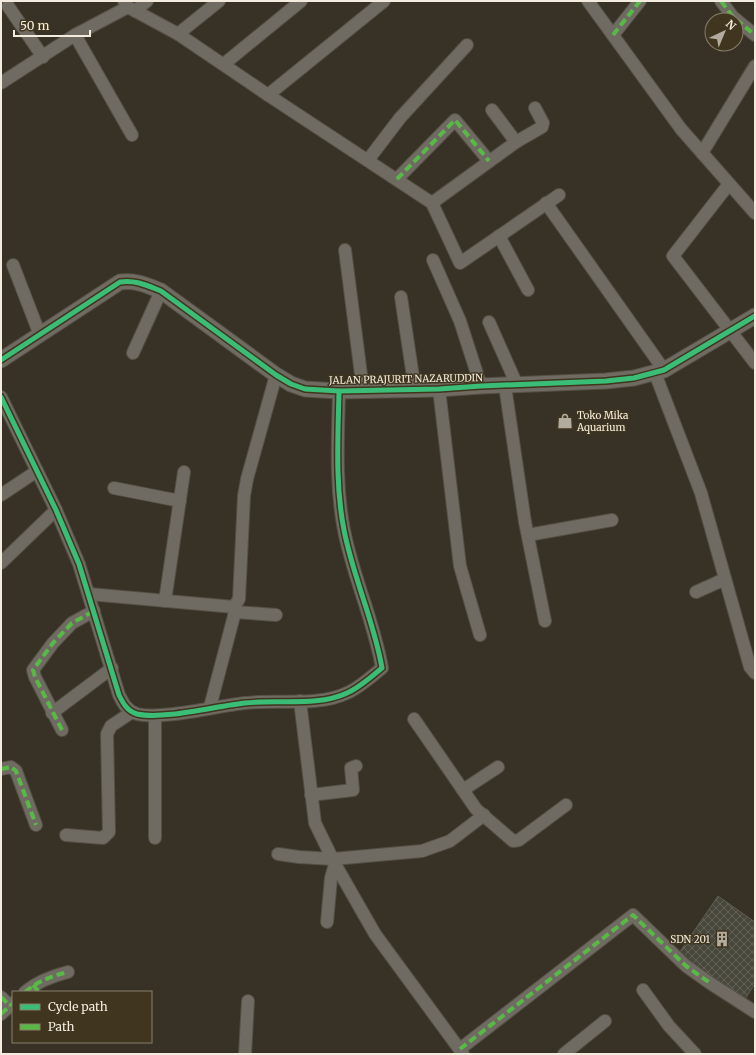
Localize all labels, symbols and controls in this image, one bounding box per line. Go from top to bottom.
scale bar [14,12,90,38]
north arrow [704,12,744,52]
text: N [723,17,739,33]
text: 50 m [20,18,49,33]
street label: JALAN PRAJURIT NAZARUDDIN [328,371,483,387]
place label: Toko Mika Aquarium [576,409,629,434]
shop icon: Toko Mika Aquarium [556,412,574,430]
building icon: SDN 201 [713,930,731,948]
place label: SDN 201 [670,933,710,946]
legend [12,991,152,1043]
text: Cycle path [48,999,108,1014]
text: Path [48,1019,74,1034]

